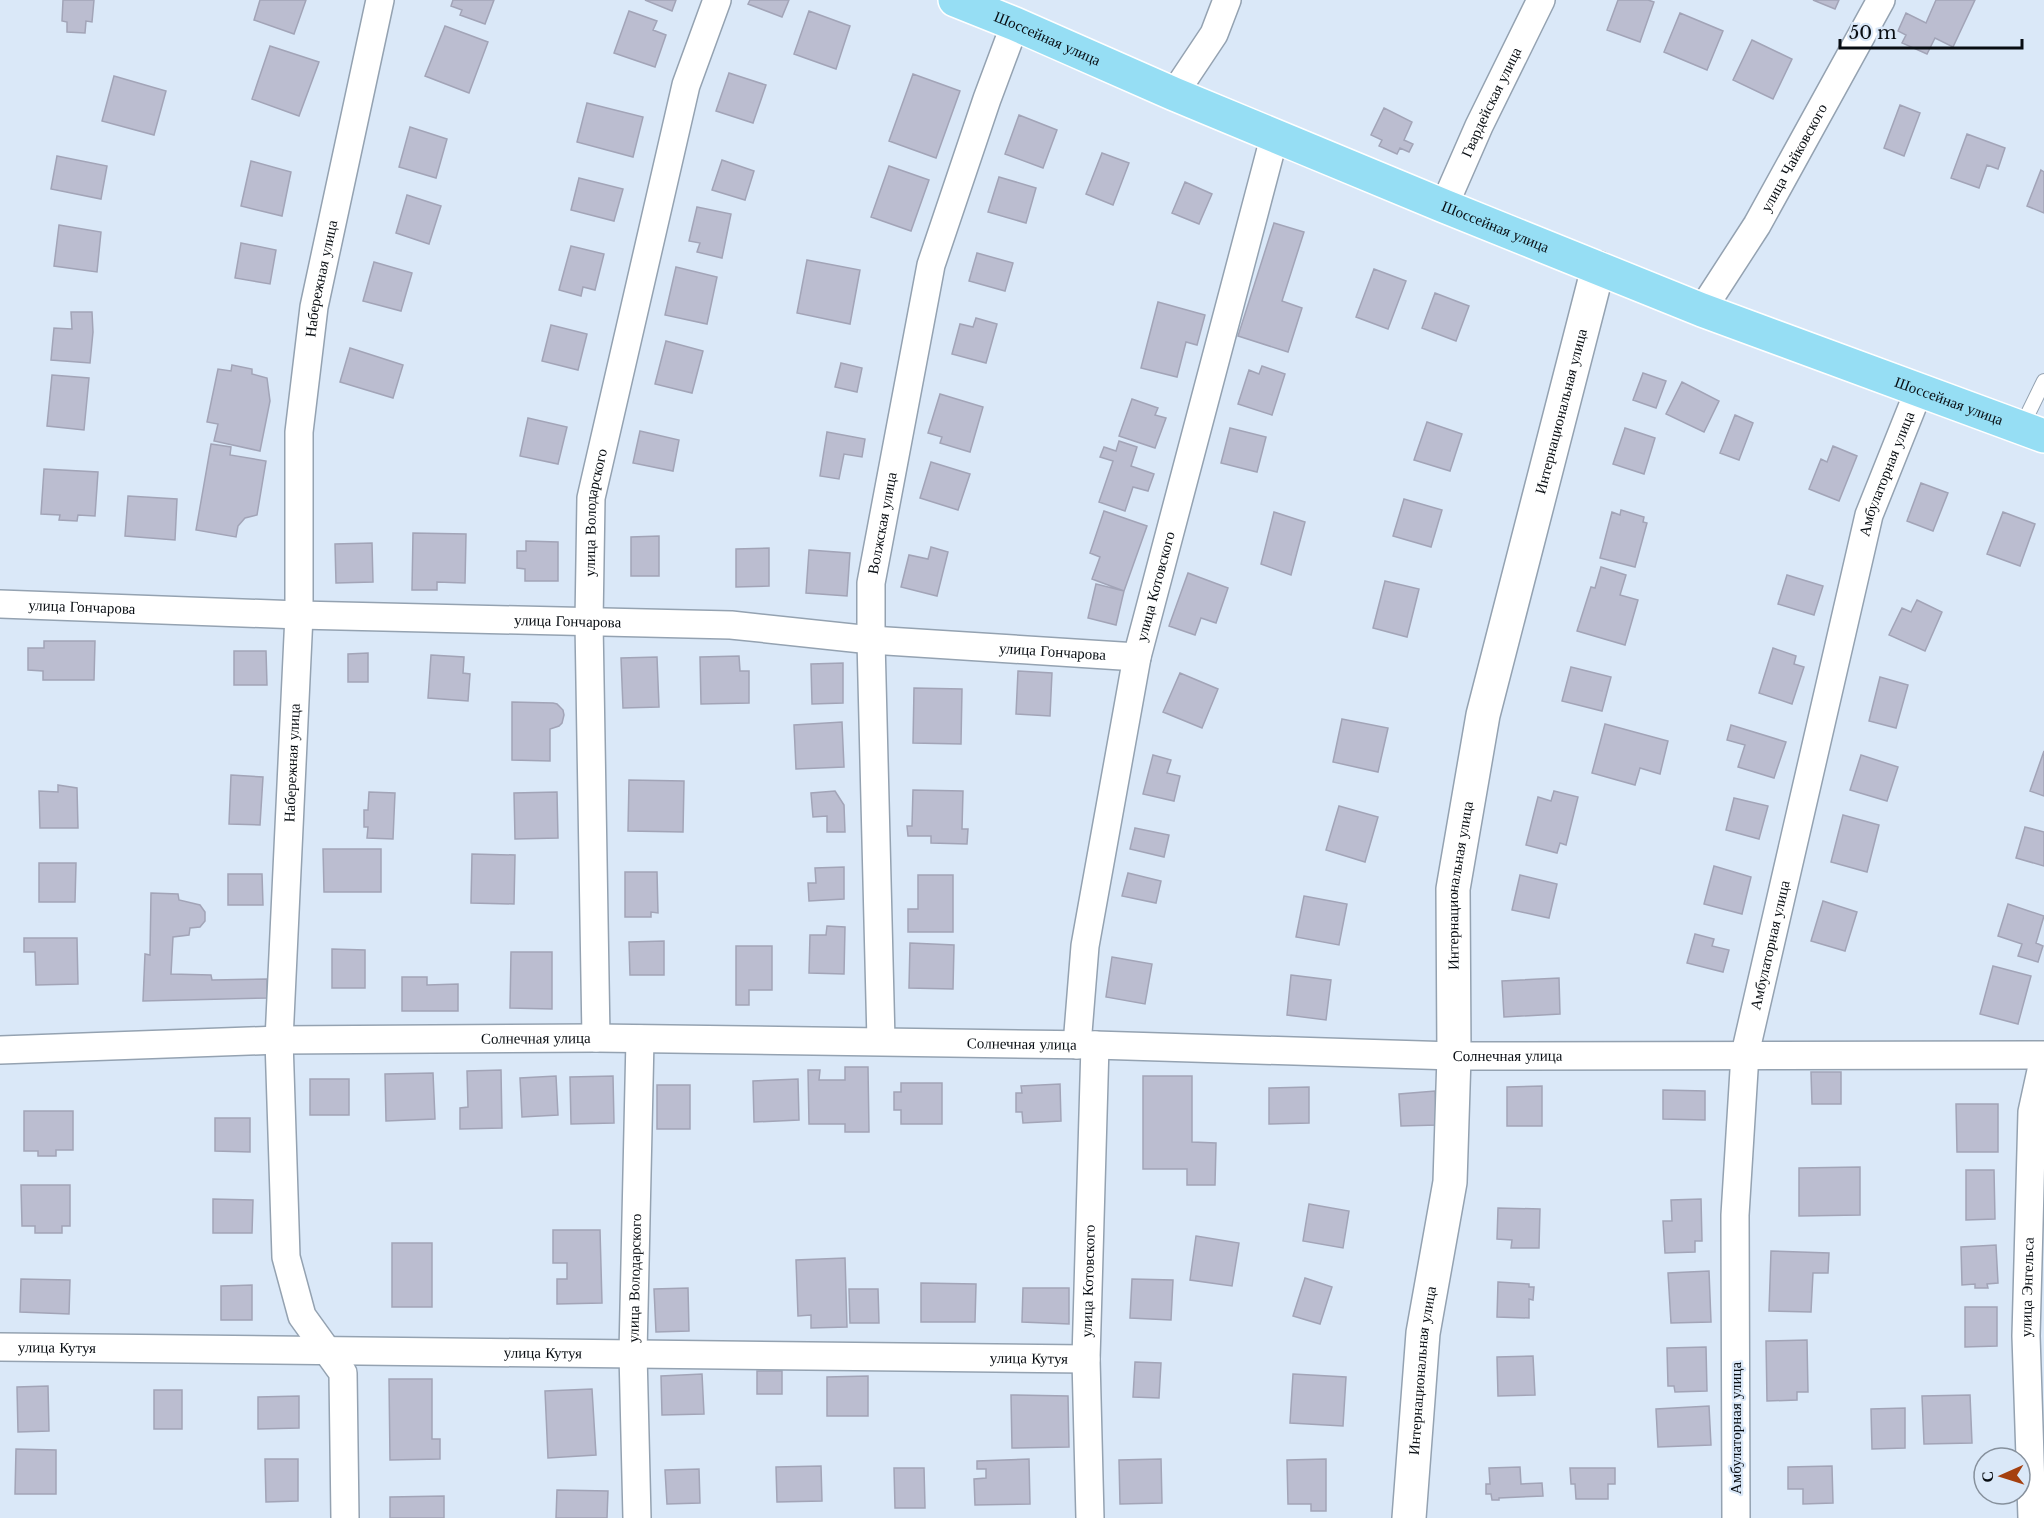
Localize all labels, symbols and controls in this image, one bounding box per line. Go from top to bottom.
street label: Шоссейная улица [991,7,1104,70]
scale bar [1840,12,2022,50]
text: 50 m [1849,22,1897,44]
street label: Гвардейская улица [1456,44,1525,160]
street label: улица Чайковского [1756,100,1831,215]
street label: Шоссейная улица [1439,196,1552,257]
street label: Набережная улица [300,218,342,338]
street label: Интернациональная улица [1530,326,1591,496]
street label: Шоссейная улица [1892,372,2006,429]
street label: Амбулаторная улица [1854,408,1919,538]
street label: улица Володарского [580,447,611,577]
street label: Волжская улица [863,470,901,576]
street label: улица Котовского [1132,529,1179,643]
street label: улица Гончарова [28,595,136,618]
street label: улица Гончарова [514,610,622,631]
street label: улица Гончарова [999,638,1107,664]
street label: Набережная улица [279,702,304,823]
street label: Интернациональная улица [1443,799,1477,970]
street label: Амбулаторная улица [1745,878,1794,1012]
street label: Солнечная улица [481,1028,591,1048]
street label: Солнечная улица [967,1033,1077,1054]
street label: Солнечная улица [1453,1046,1563,1065]
street label: улица Володарского [623,1213,645,1343]
street label: улица Котовского [1077,1224,1099,1338]
street label: улица Энгельса [2016,1237,2038,1337]
street label: Интернациональная улица [1404,1284,1440,1456]
street label: улица Кутуя [18,1337,96,1357]
street label: улица Кутуя [504,1343,582,1362]
street label: улица Кутуя [990,1348,1068,1368]
street label: Амбулаторная улица [1726,1362,1745,1494]
north arrow [1972,1446,2032,1506]
text: С [1977,1470,1997,1483]

